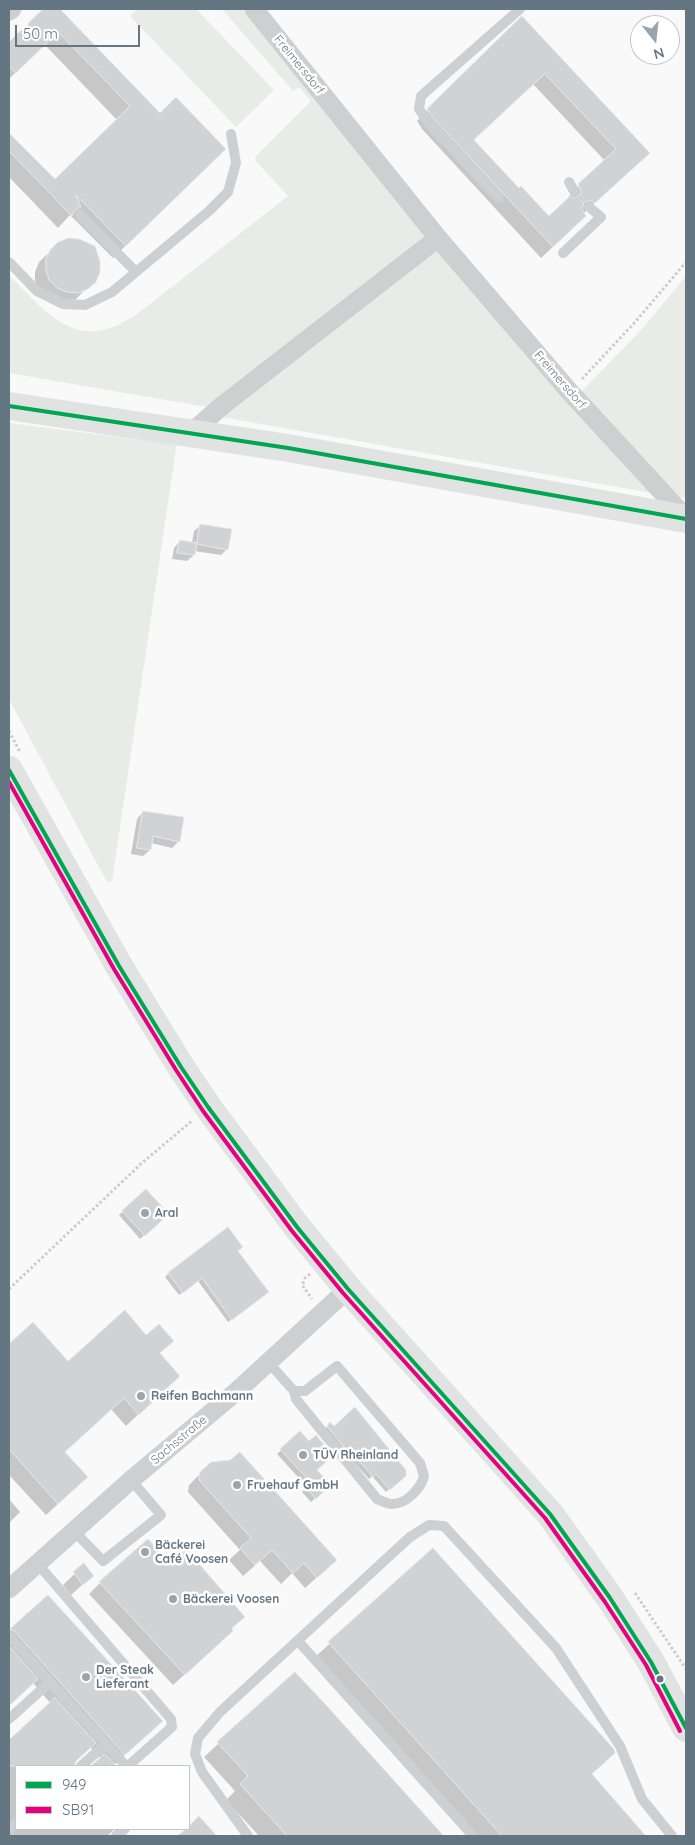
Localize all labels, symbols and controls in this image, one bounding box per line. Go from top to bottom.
scale bar [18,15,142,47]
north arrow [630,15,680,65]
text: 50 m [23,24,58,43]
street label: Freimersdorf [271,33,327,97]
text: N [651,43,666,64]
street label: Freimersdorf [531,348,589,412]
place label: Aral [155,1206,179,1220]
marker: Aral [139,1207,151,1219]
place label: Reifen Bachmann [151,1389,253,1403]
marker: Reifen Bachmann [135,1390,147,1402]
street label: Sachsstraße [148,1413,210,1467]
place label: TÜV Rheinland [313,1448,398,1462]
marker: TÜV Rheinland [297,1449,309,1461]
place label: Fruehauf GmbH [247,1478,339,1492]
marker: Fruehauf GmbH [231,1479,243,1491]
place label: Bäckerei Café Voosen [155,1538,228,1566]
marker: Bäckerei Café Voosen [139,1546,151,1558]
place label: Bäckerei Voosen [183,1592,279,1606]
marker: Bäckerei Voosen [167,1593,179,1605]
place label: Der Steak Lieferant [96,1663,154,1691]
marker: Der Steak Lieferant [80,1671,92,1683]
unlabelled marker [655,1674,665,1684]
legend [15,1765,190,1830]
text: 949 [62,1775,86,1794]
text: SB91 [62,1800,94,1819]

